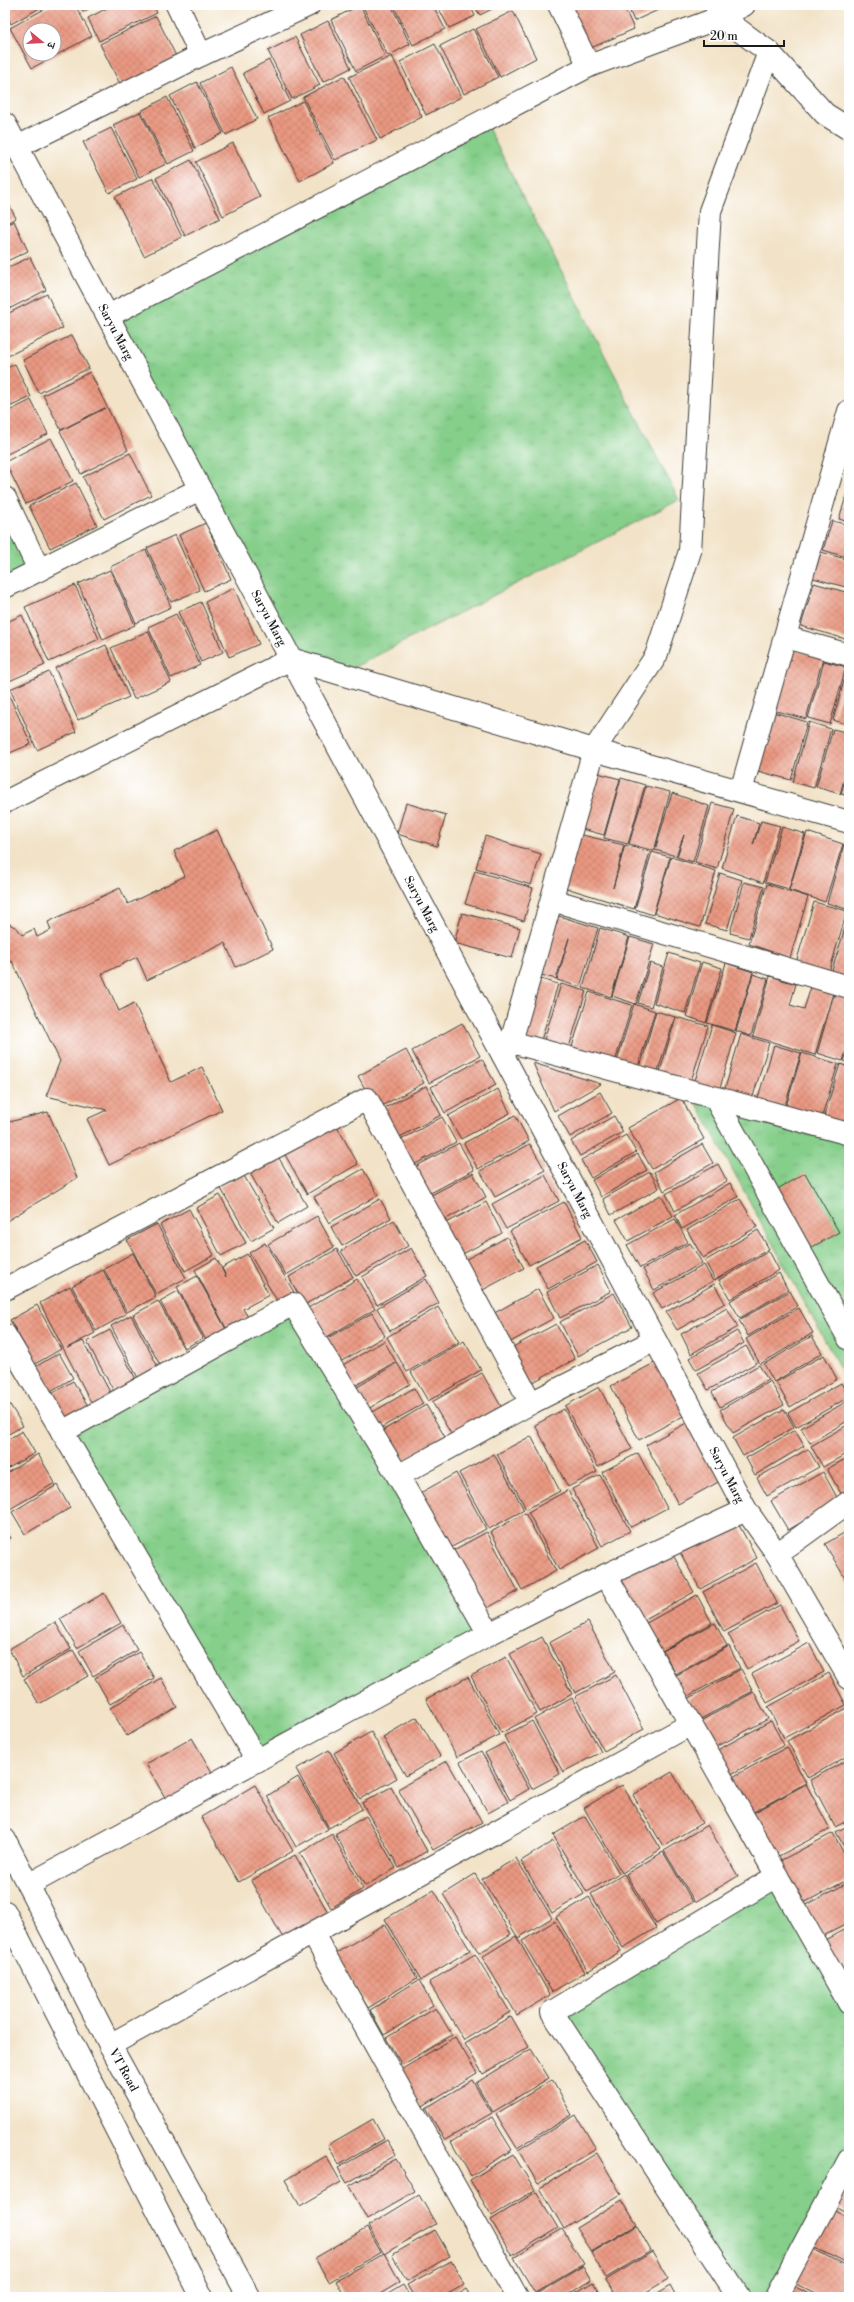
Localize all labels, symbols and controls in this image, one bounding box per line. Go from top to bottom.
north arrow [22,22,62,62]
scale bar [704,22,784,48]
text: 20 m [710,29,738,44]
text: उ [43,39,58,51]
street label: Saryu Marg [94,301,137,364]
street label: Saryu Marg [247,587,290,650]
street label: Saryu Marg [400,873,443,936]
street label: Saryu Marg [553,1159,596,1222]
street label: Saryu Marg [705,1444,748,1507]
street label: VT Road [105,2045,142,2095]

